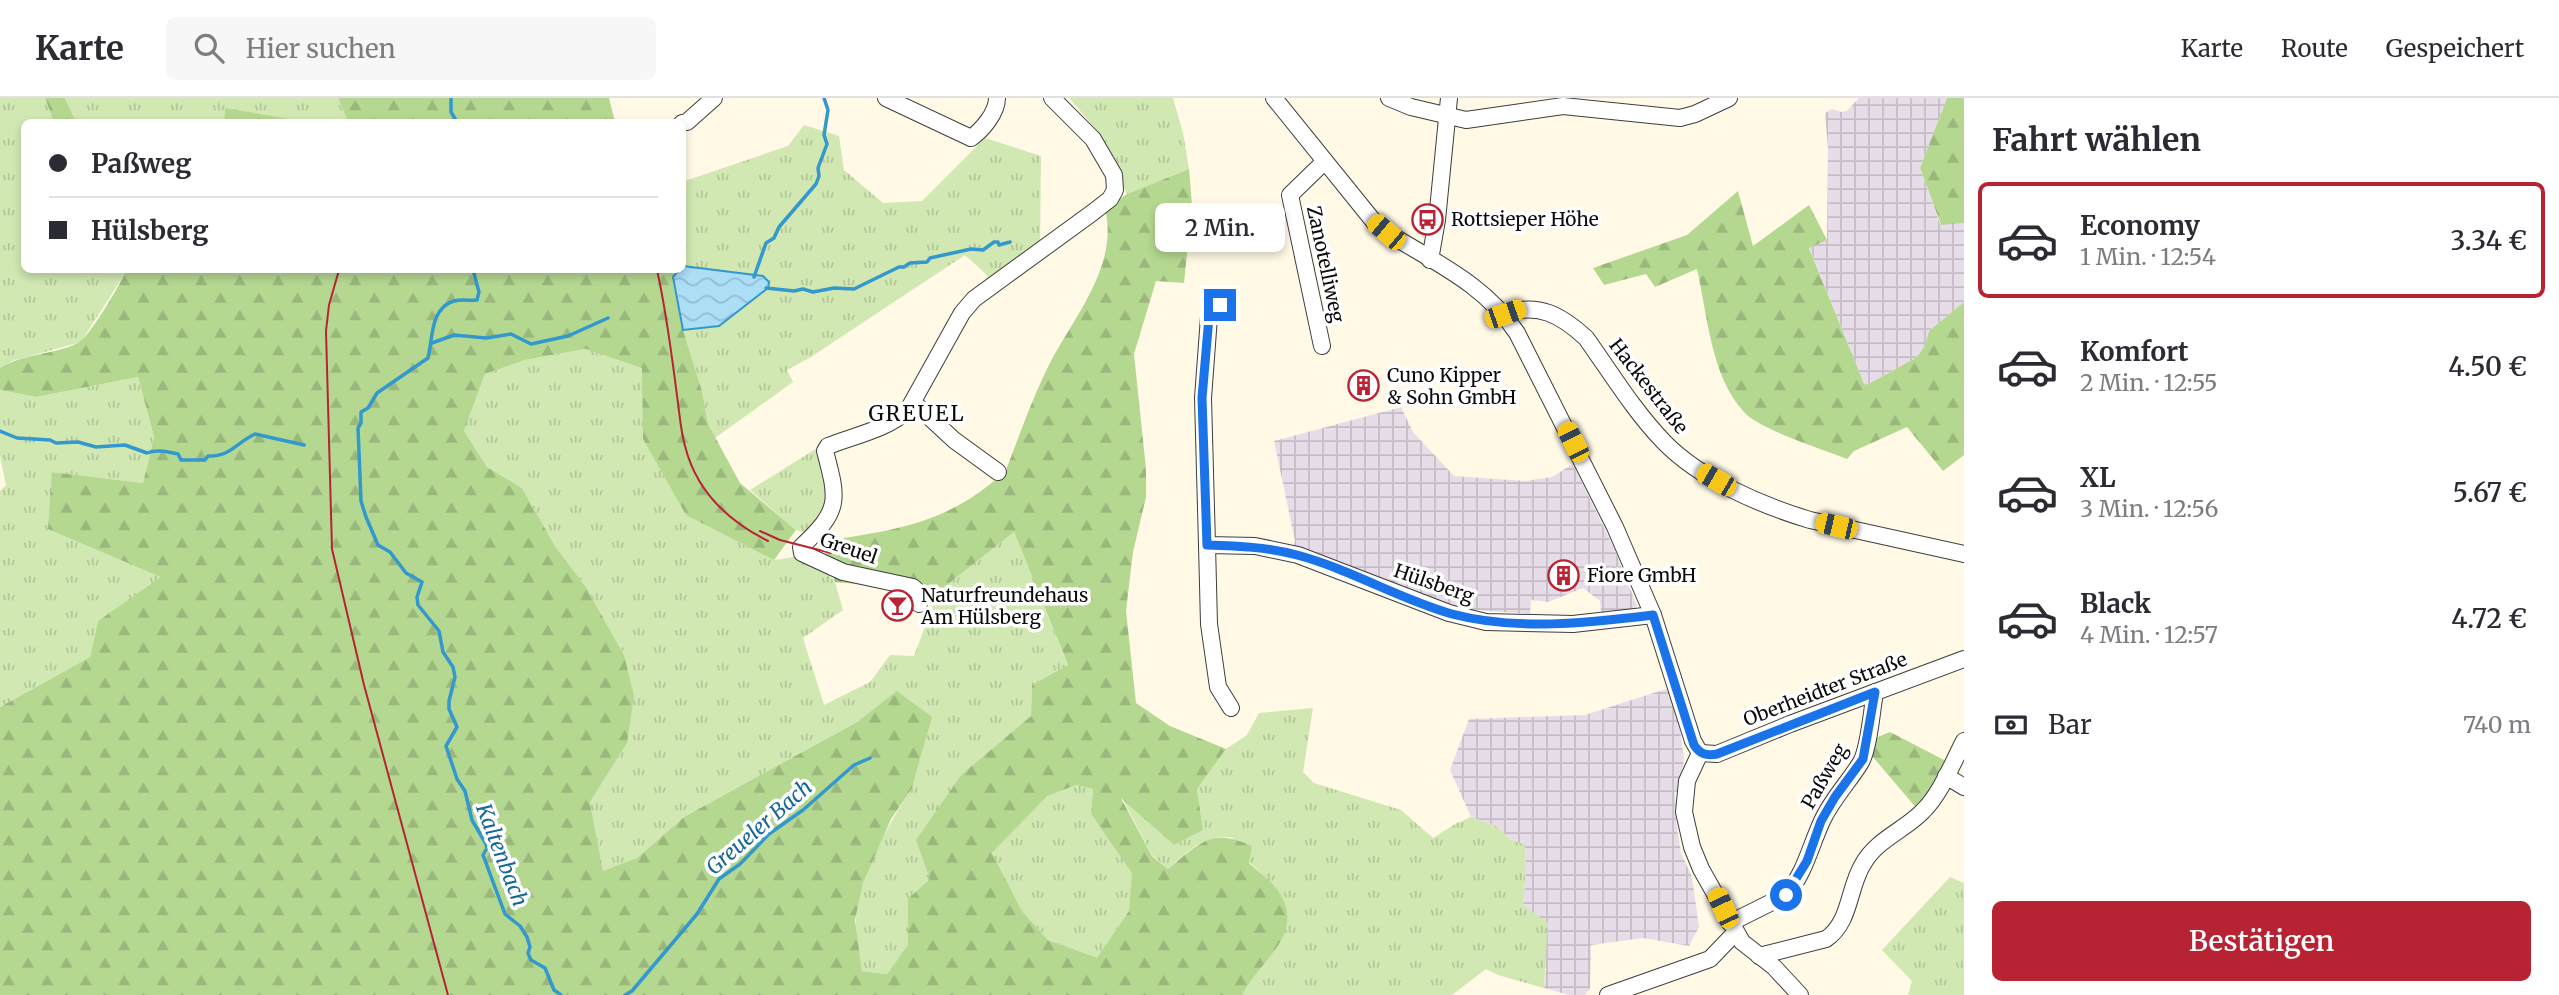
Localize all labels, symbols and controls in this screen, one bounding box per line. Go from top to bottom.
search box [166,17,656,80]
text: Karte [35,28,124,69]
icon: search [190,29,228,67]
text: Hier suchen [246,32,396,65]
text: Karte [2181,33,2243,64]
text: Route [2281,33,2348,64]
text: Gespeichert [2386,33,2524,64]
text: Fahrt wählen [1992,120,2201,160]
text: Paßweg [91,147,191,180]
bus stop icon: Rottsieper Höhe [1411,202,1445,236]
callout: 2 Min. [1155,204,1285,252]
street label: Zanotelliweg [1302,204,1350,325]
place label: Rottsieper Höhe [1451,207,1599,231]
icon: car [1996,209,2059,272]
text: Economy [2080,209,2200,242]
car [1364,210,1409,254]
text: 2 Min. [1185,213,1255,242]
text: Hülsberg [91,214,208,247]
text: 3.34 € [2451,224,2527,257]
text: 1 Min. · 12:54 [2080,242,2216,271]
route end [1204,289,1236,321]
car [1482,297,1529,331]
street label: Hackestraße [1604,334,1694,439]
icon: car [1996,335,2059,398]
text: Komfort [2080,335,2189,368]
text: 4.50 € [2448,350,2527,383]
place label: Cuno Kipper & Sohn GmbH [1387,363,1516,409]
text: 2 Min. · 12:55 [2080,368,2218,397]
building icon: Cuno Kipper & Sohn GmbH [1347,369,1381,403]
district label: GREUEL [869,400,965,427]
car [1555,419,1592,465]
car [1693,460,1740,500]
icon: car [1996,461,2059,524]
text: XL [2080,461,2116,494]
text: 5.67 € [2453,476,2527,509]
text: 3 Min. · 12:56 [2080,494,2218,523]
car [1814,511,1859,541]
street label: Greuel [817,527,881,569]
street label: Hülsberg [1391,558,1478,608]
building icon: Fiore GmbH [1547,558,1581,592]
place label: Fiore GmbH [1587,563,1696,587]
place label: Naturfreundehaus Am Hülsberg [920,583,1088,629]
icon: car [1996,587,2059,650]
text: Black [2080,587,2151,620]
bar icon: Naturfreundehaus Am Hülsberg [881,589,915,623]
text: 4.72 € [2451,602,2527,635]
text: 4 Min. · 12:57 [2080,620,2218,649]
street label: Oberheidter Straße [1740,647,1910,731]
icon: cash [1992,706,2030,744]
text: Bar [2048,708,2092,741]
text: 740 m [2463,710,2531,739]
street label: Paßweg [1796,739,1852,813]
water label: Greueler Bach [700,774,818,880]
water label: Kaltenbach [470,799,534,910]
route start [1770,879,1802,911]
car [1705,885,1742,931]
button: Bestätigen [1992,901,2531,981]

